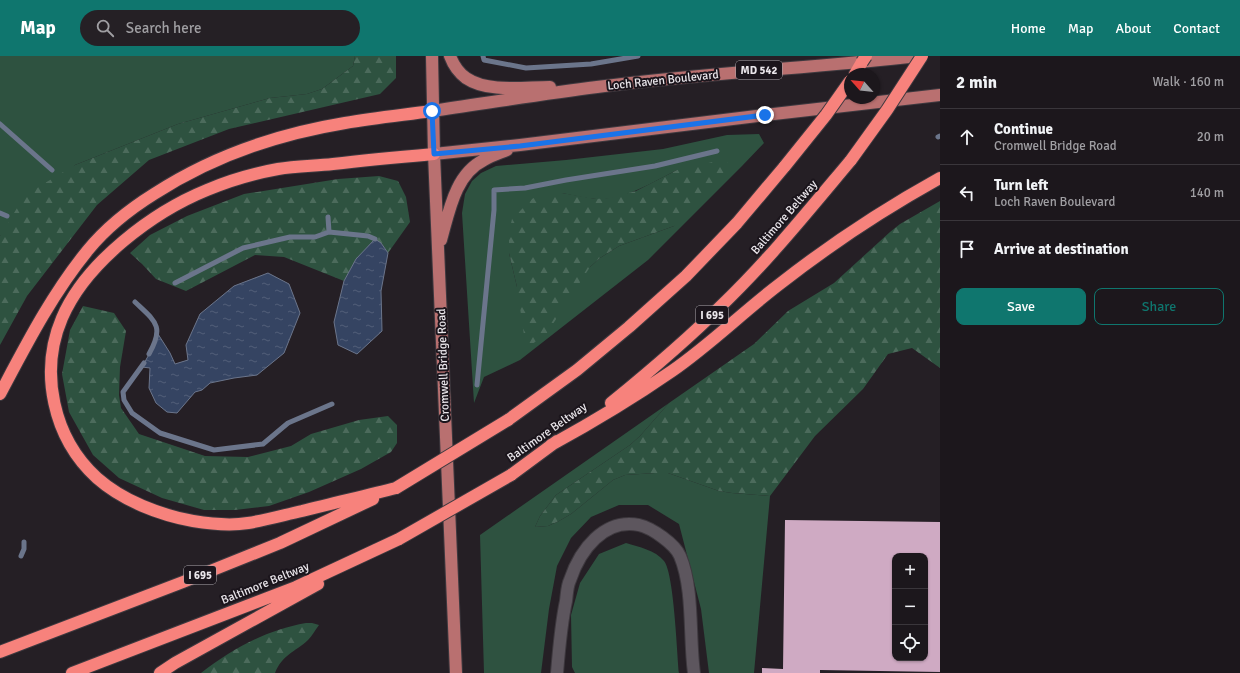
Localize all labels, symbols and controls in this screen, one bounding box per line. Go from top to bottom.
search box [80,10,360,46]
text: Map [20,16,56,40]
icon: search [94,17,116,39]
text: Search here [126,19,201,37]
text: Home [1011,20,1046,37]
text: Map [1068,20,1093,37]
text: About [1115,20,1151,37]
text: Contact [1173,20,1220,37]
road number: MD 542 [736,61,782,79]
street label: Loch Raven Boulevard [607,67,720,94]
north arrow [844,68,880,104]
text: 2 min [956,72,997,93]
text: Walk · 160 m [1153,74,1224,90]
route start [423,102,441,120]
route end [756,106,774,124]
text: Continue [994,120,1053,138]
icon: ahead [956,126,978,148]
text: 20 m [1197,129,1224,145]
text: Cromwell Bridge Road [994,138,1117,154]
text: Turn left [994,176,1048,194]
street label: Baltimore Beltway [748,177,821,258]
icon: left [956,182,978,204]
text: 140 m [1190,185,1224,201]
text: Loch Raven Boulevard [994,194,1115,210]
icon: arrive [956,238,978,260]
text: Arrive at destination [994,240,1129,258]
button: Save [956,288,1086,325]
button: Share [1094,288,1224,325]
road number: I 695 [696,306,728,324]
street label: Cromwell Bridge Road [434,308,453,422]
street label: Baltimore Beltway [505,399,590,465]
map controls [892,553,928,661]
button: + [892,553,928,589]
street label: Baltimore Beltway [219,559,312,608]
road number: I 695 [184,566,216,584]
button: − [892,589,928,625]
button: locate [892,625,928,661]

